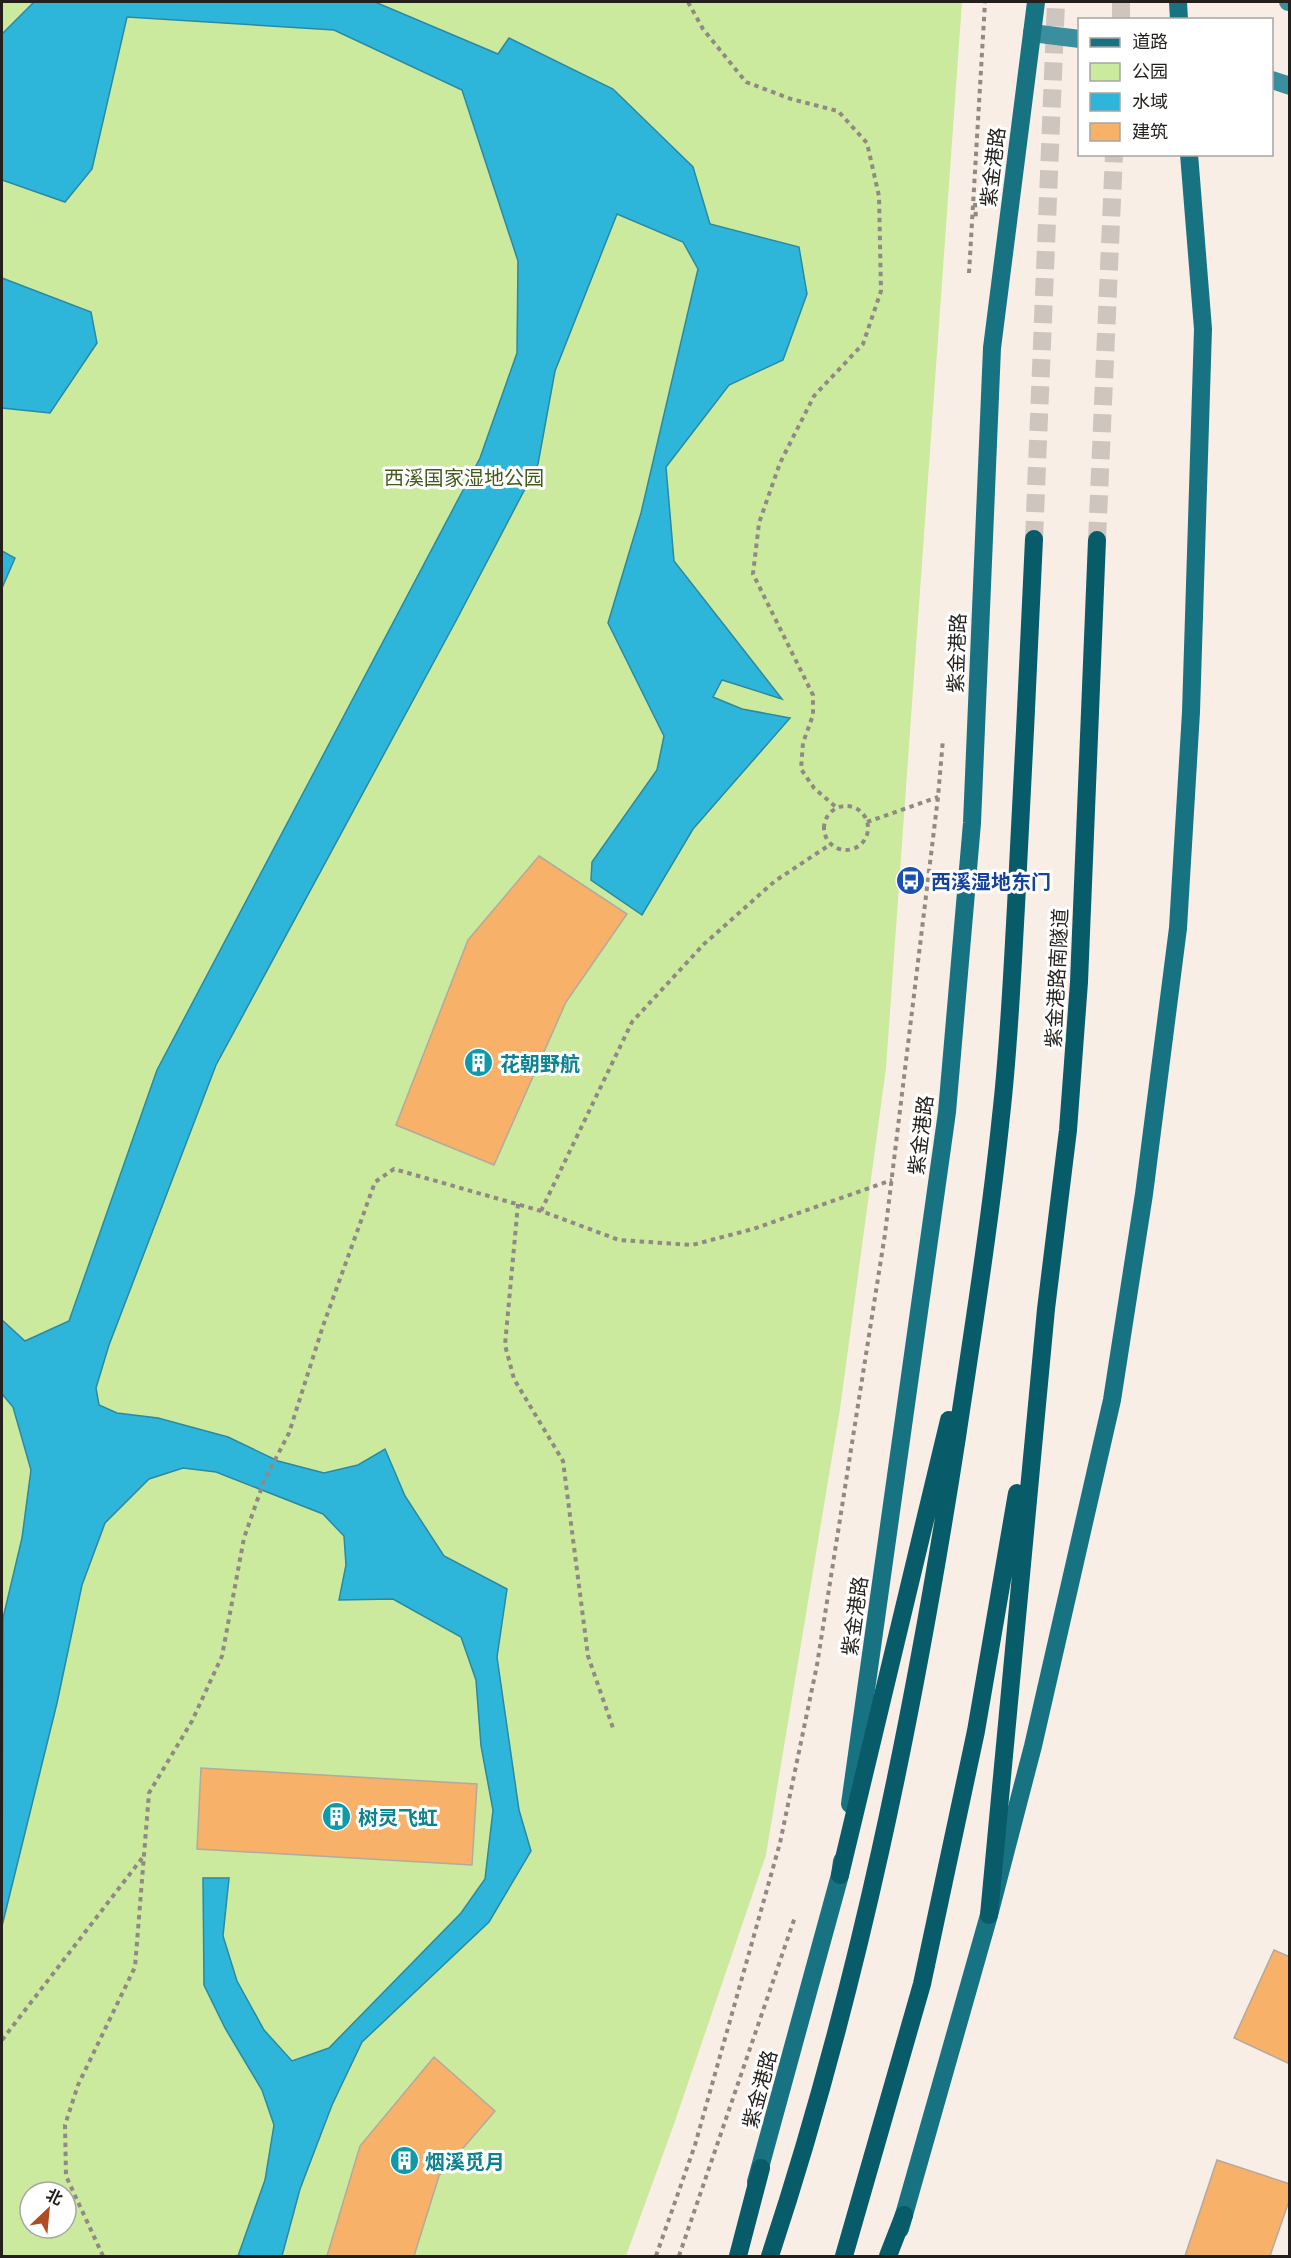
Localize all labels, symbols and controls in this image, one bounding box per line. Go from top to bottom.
legend [1078,18,1273,156]
text: 道路 [1132,30,1168,52]
text: 公园 [1132,60,1168,82]
text: 水域 [1132,90,1168,112]
text: 建筑 [1132,120,1168,142]
street label: 紫金港路 [975,126,1009,208]
park label: 西溪国家湿地公园 [384,465,544,489]
street label: 紫金港路 [943,613,969,693]
bus stop icon: 西溪湿地东门 [894,865,926,897]
place label: 西溪湿地东门 [931,869,1051,893]
street label: 紫金港路南隧道 [1040,907,1072,1049]
building icon: 花朝野航 [463,1047,495,1079]
place label: 花朝野航 [500,1051,580,1075]
street label: 紫金港路 [903,1094,937,1176]
street label: 紫金港路 [837,1575,871,1657]
building icon: 树灵飞虹 [321,1801,353,1833]
place label: 树灵飞虹 [358,1805,438,1829]
street label: 紫金港路 [737,2047,781,2131]
building icon: 烟溪觅月 [388,2145,420,2177]
place label: 烟溪觅月 [425,2149,505,2173]
north arrow [18,2180,78,2240]
text: 北 [43,2184,66,2208]

